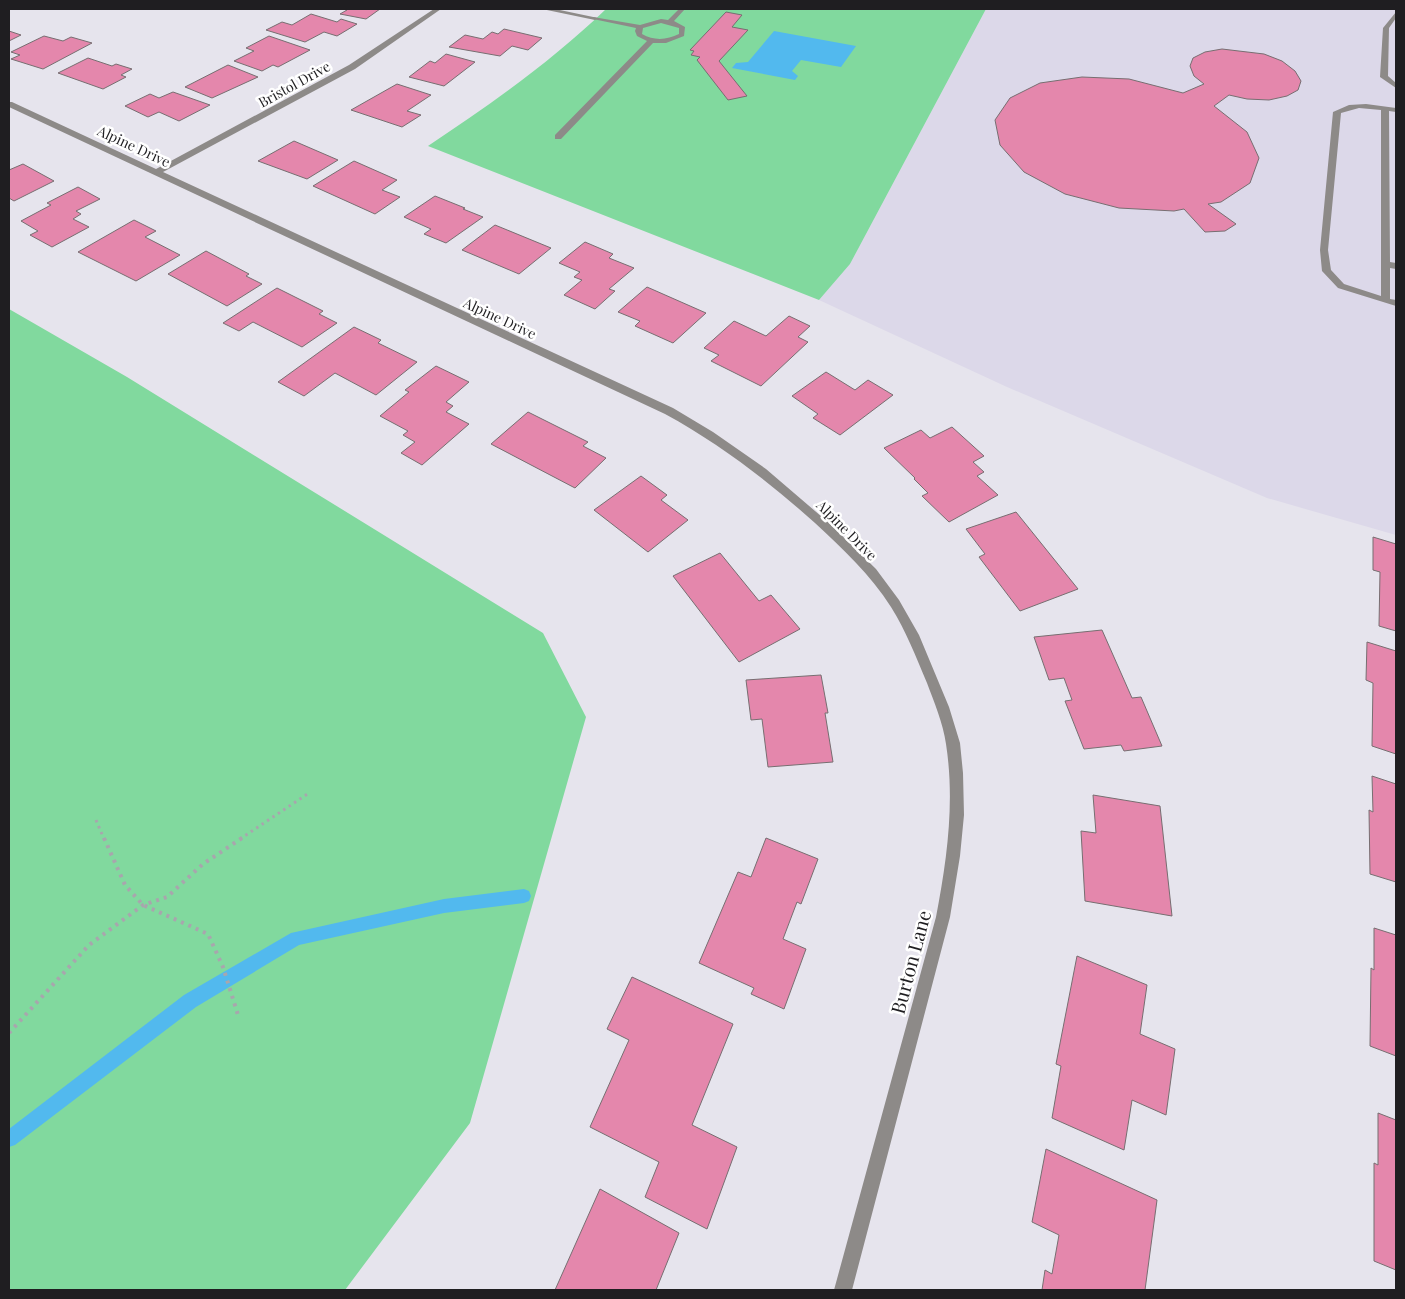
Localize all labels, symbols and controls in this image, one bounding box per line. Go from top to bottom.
street label: Bristol Drive [255,56,333,112]
street label: Alpine Drive [94,120,173,171]
street label: Alpine Drive [460,292,539,343]
street label: Alpine Drive [812,495,881,564]
street label: Burton Lane [884,907,936,1017]

